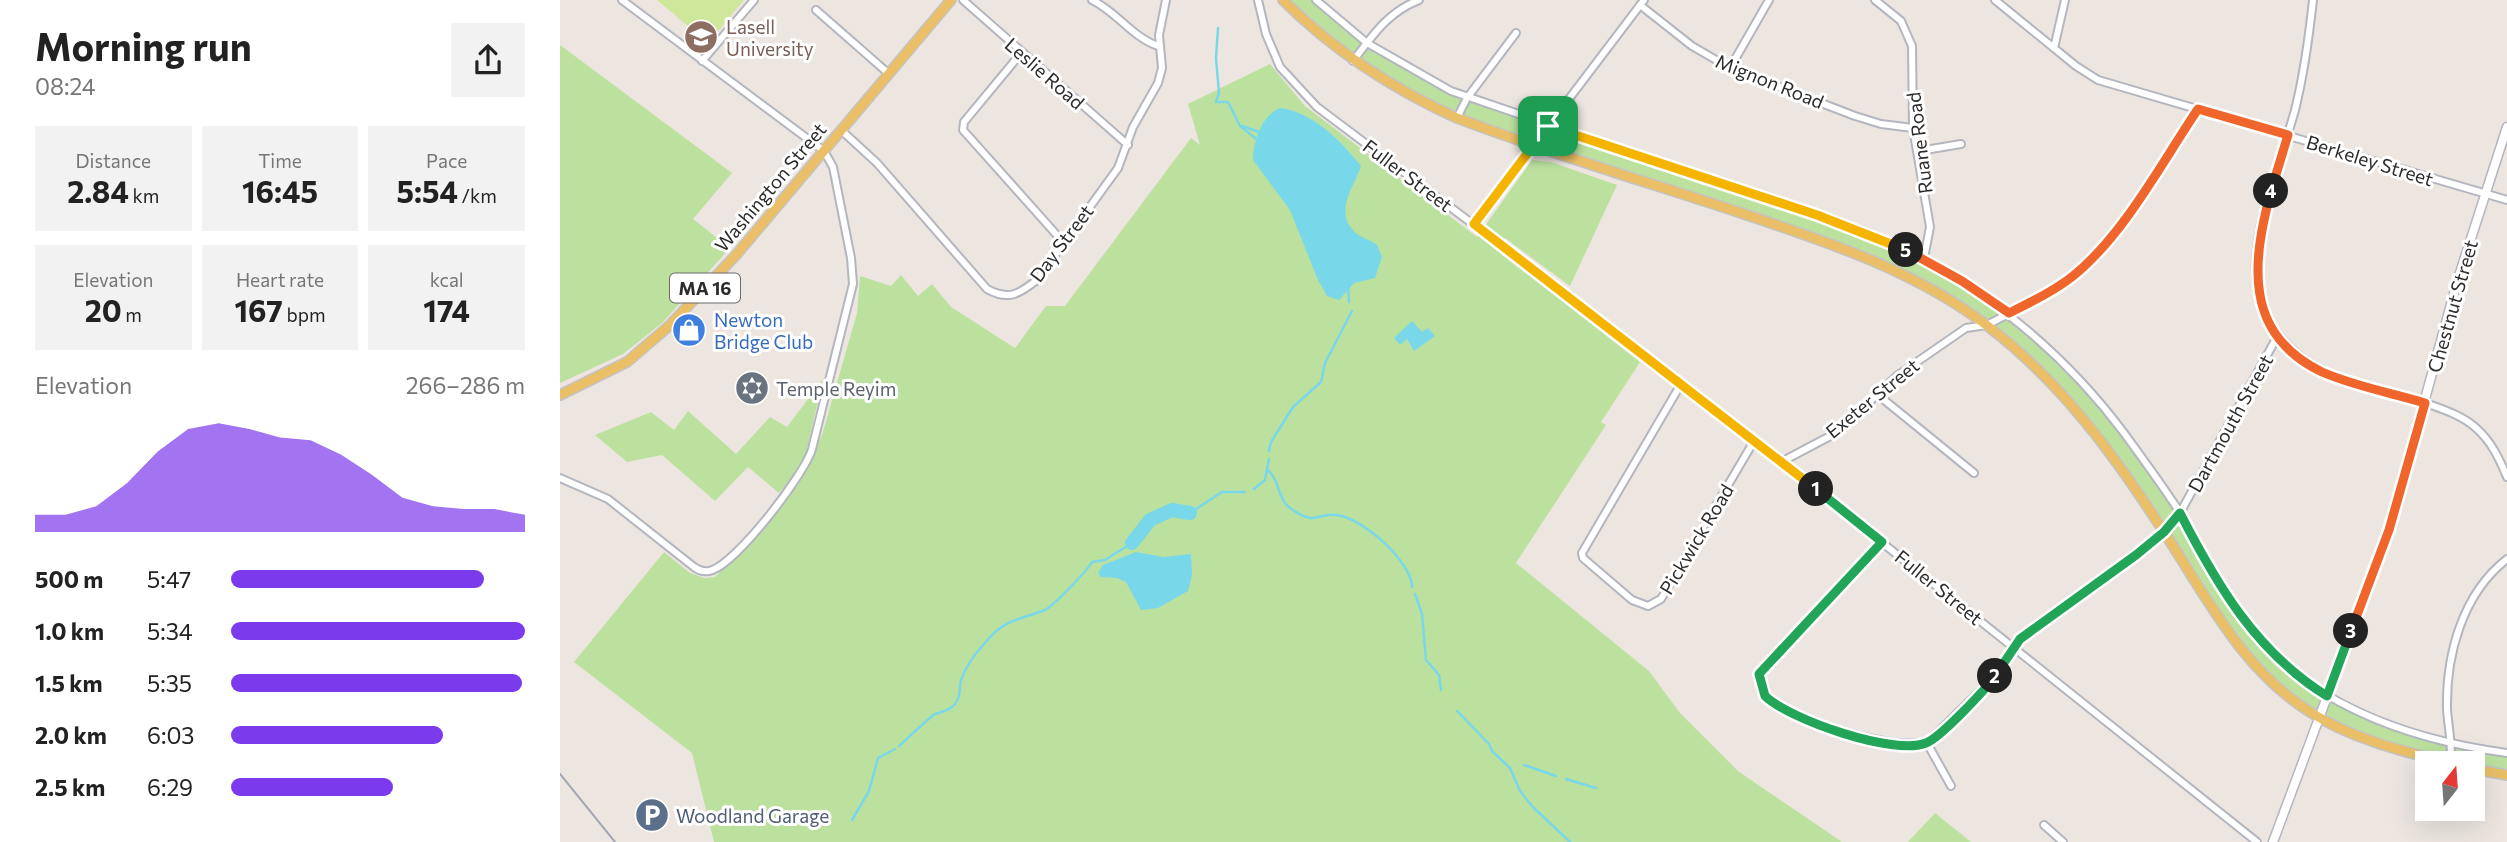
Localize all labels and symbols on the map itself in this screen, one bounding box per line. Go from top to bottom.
place label: Lasell University [726,15,814,60]
school or university icon: Lasell University [682,18,720,56]
street label: Leslie Road [1001,32,1089,114]
street label: Mignon Road [1713,49,1827,113]
street label: Ruane Road [1901,91,1937,195]
pin [1518,96,1578,156]
street label: Washington Street [709,118,831,256]
street label: Berkeley Street [2304,130,2436,190]
street label: Fuller Street [1359,134,1457,216]
pin: 4 [2254,174,2288,208]
street label: Day Street [1024,200,1098,286]
pin: 5 [1888,232,1924,268]
street label: Chestnut Street [2422,237,2482,375]
road number: MA 16 [670,274,740,302]
place label: Newton Bridge Club [714,308,813,353]
shop icon: Newton Bridge Club [670,311,708,349]
street label: Dartmouth Street [2183,350,2277,496]
street label: Exeter Street [1821,353,1923,443]
synagogue icon: Temple Reyim [733,369,771,407]
place label: Temple Reyim [776,377,896,400]
pin: 1 [1798,472,1834,506]
street label: Pickwick Road [1654,480,1738,598]
street label: Fuller Street [1891,545,1988,629]
pin: 3 [2334,614,2369,648]
pin: 2 [1978,658,2012,694]
north arrow [2415,751,2485,821]
parking icon: Woodland Garage [633,796,671,834]
place label: Woodland Garage [676,804,829,827]

